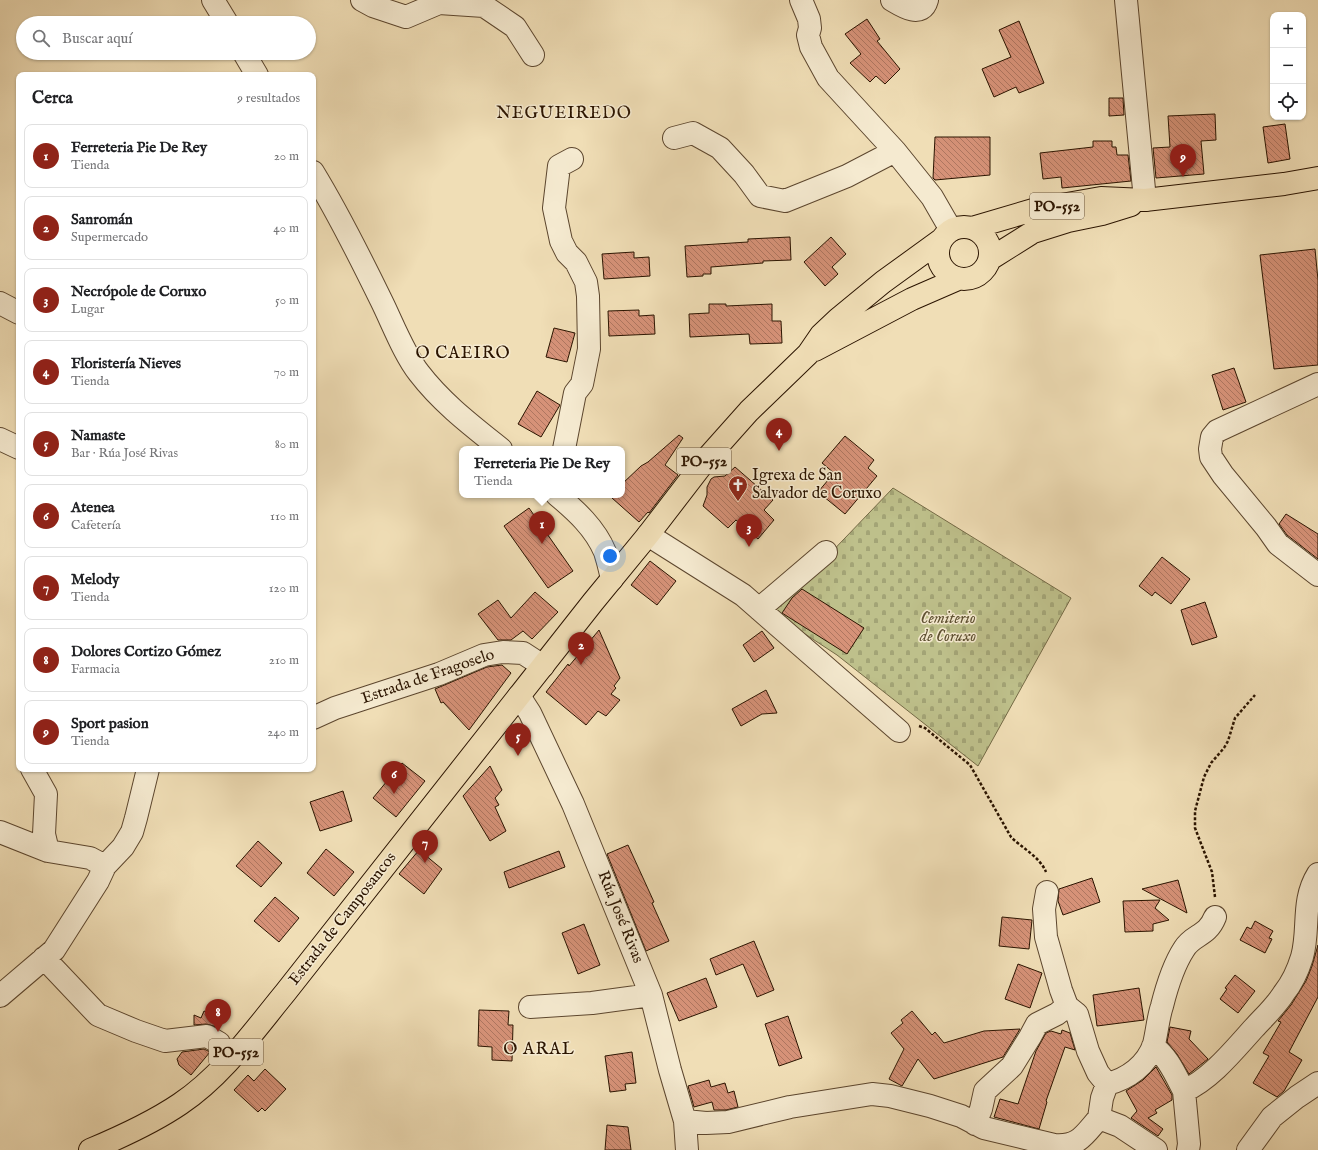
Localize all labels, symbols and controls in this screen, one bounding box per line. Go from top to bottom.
map controls [1270,12,1306,120]
button: + [1270,12,1306,48]
search box [16,16,316,60]
icon: search [30,27,52,49]
text: Buscar aquí [62,29,132,48]
button: − [1270,48,1306,84]
button: locate [1270,84,1306,120]
text: Cerca [32,88,73,109]
text: 9 resultados [237,90,300,107]
district label: NEGUEIREDO [496,103,632,124]
text: Ferreteria Pie De Rey [71,138,207,157]
pin: 9 [1170,144,1196,177]
text: 1 [44,148,48,165]
text: 20 m [274,148,299,165]
text: Tienda [71,157,109,174]
road number: PO-552 [1030,193,1084,219]
text: Sanromán [71,210,133,229]
text: 2 [43,220,49,237]
text: 40 m [273,220,299,237]
text: Supermercado [71,229,148,246]
text: Necrópole de Coruxo [71,282,206,301]
text: 3 [44,292,48,309]
text: 50 m [275,292,299,309]
text: Lugar [71,301,104,318]
district label: O CAEIRO [415,343,511,364]
text: Floristería Nieves [71,354,181,373]
text: 4 [43,364,49,381]
text: 70 m [274,364,299,381]
text: Tienda [71,373,109,390]
pin: 4 [766,418,792,451]
text: Namaste [71,426,125,445]
text: 5 [44,436,48,453]
text: 80 m [275,436,299,453]
text: Bar · Rúa José Rivas [71,445,178,462]
popup [459,446,625,498]
road number: PO-552 [677,448,731,474]
text: Ferreteria Pie De Rey [474,454,610,473]
place label: Igrexa de San Salvador de Coruxo [752,466,882,504]
text: Tienda [474,473,512,490]
church icon: Igrexa de San Salvador de Coruxo [727,474,749,502]
text: Atenea [71,498,115,517]
text: 6 [43,508,49,525]
text: 110 m [270,508,299,525]
pin: 1 [529,511,555,544]
pin: 3 [736,514,762,547]
text: Cafetería [71,517,121,534]
your location [600,546,620,566]
text: Melody [71,570,119,589]
text: 7 [43,580,49,597]
text: 120 m [269,580,299,597]
text: Tienda [71,589,109,606]
park label: Cemiterio de Coruxo [919,609,976,647]
pin: 2 [568,632,594,665]
text: Dolores Cortizo Gómez [71,642,221,661]
street label: Estrada de Fragoselo [359,645,497,709]
text: 8 [43,652,49,669]
text: 210 m [269,652,299,669]
text: Farmacia [71,661,120,678]
text: Sport pasion [71,714,149,733]
pin: 5 [505,723,531,756]
text: 9 [43,724,49,741]
text: 240 m [267,724,299,741]
text: Tienda [71,733,109,750]
pin: 6 [381,761,407,794]
pin: 7 [412,830,438,863]
street label: Estrada de Camposancos [285,848,401,990]
street label: Rúa José Rivas [592,868,648,966]
pin: 8 [205,999,231,1032]
road number: PO-552 [209,1039,263,1065]
district label: O ARAL [503,1039,575,1060]

